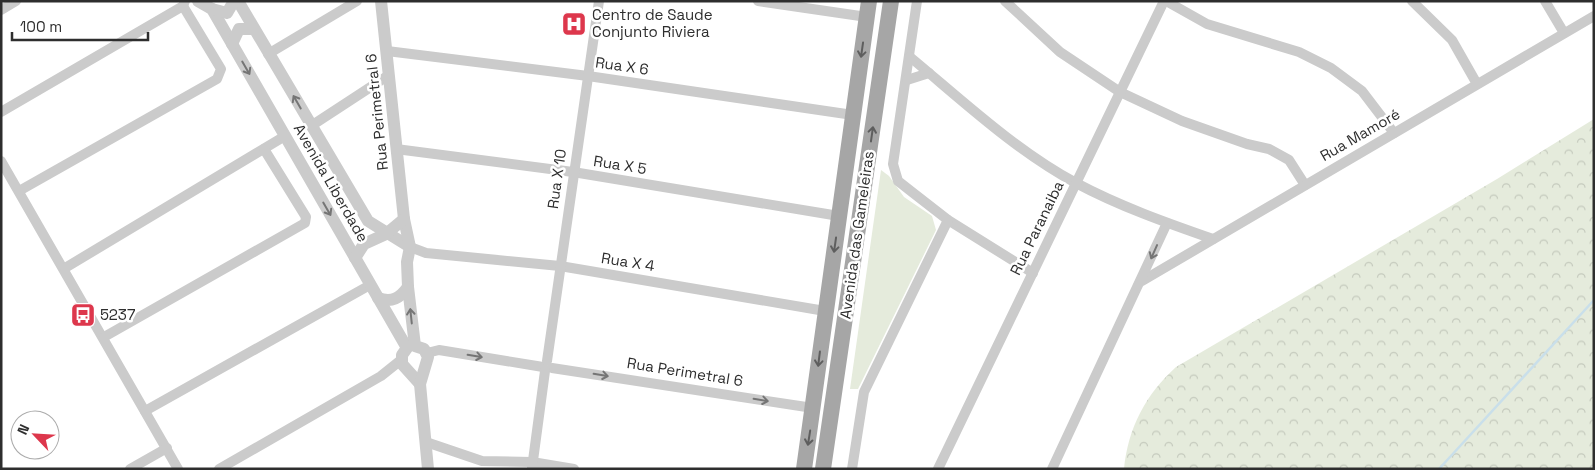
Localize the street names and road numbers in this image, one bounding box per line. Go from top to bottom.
street label: Rua X 6 [594,52,650,79]
street label: Rua Perimetral 6 [361,53,392,171]
street label: Rua Mamoré [1316,104,1403,165]
street label: Avenida Liberdade [290,120,373,245]
street label: Rua X 10 [543,148,570,210]
street label: Avenida das Gameleiras [835,150,878,320]
street label: Rua X 5 [592,151,648,178]
street label: Rua Paranaiba [1006,177,1068,278]
street label: Rua X 4 [600,248,656,275]
street label: Rua Perimetral 6 [626,353,744,390]

